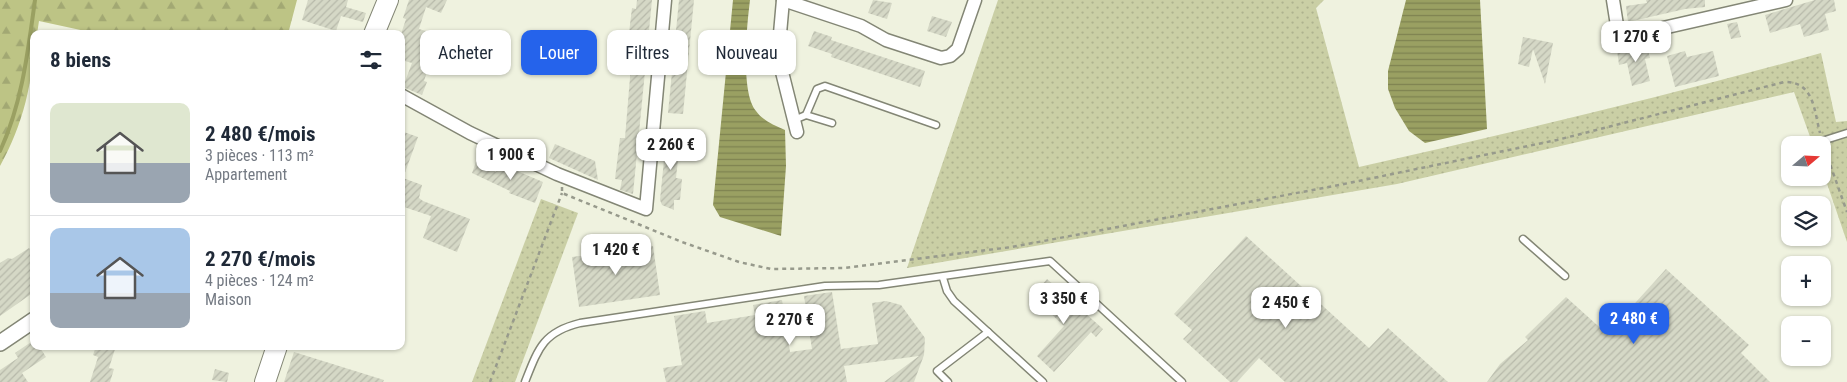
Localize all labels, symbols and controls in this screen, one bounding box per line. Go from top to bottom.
pin: 1 270 € [1590,20,1682,63]
text: 1 270 € [1612,27,1660,46]
chip: Acheter [420,30,511,75]
chip: Louer [521,30,597,75]
chip: Filtres [607,30,688,75]
chip: Nouveau [698,30,796,75]
icon: filters [357,46,385,74]
text: 8 biens [50,48,111,72]
text: 2 480 €/mois [205,122,316,146]
icon: home [90,123,150,183]
pin: 2 260 € [625,128,717,171]
text: 2 260 € [647,135,695,154]
north arrow [1781,136,1831,186]
map controls [1781,136,1831,366]
pin: 1 900 € [465,138,557,181]
text: 1 900 € [487,145,535,164]
text: 3 pièces · 113 m² [205,146,314,165]
text: Appartement [205,165,287,184]
button: layers [1781,196,1831,246]
pin: 1 420 € [570,234,662,276]
text: 1 420 € [592,240,640,259]
text: 2 270 €/mois [205,247,316,271]
icon: home [90,248,150,308]
button: + [1781,256,1831,306]
text: 4 pièces · 124 m² [205,271,314,290]
pin: 3 350 € [1018,282,1110,325]
pin: 2 450 € [1240,286,1332,329]
text: 3 350 € [1040,289,1088,308]
text: Maison [205,290,252,309]
text: 2 450 € [1262,293,1310,312]
pin: 2 480 € [1588,302,1680,345]
pin: 2 270 € [744,304,836,346]
text: 2 480 € [1610,309,1658,328]
text: 2 270 € [766,310,814,329]
button: − [1781,316,1831,366]

